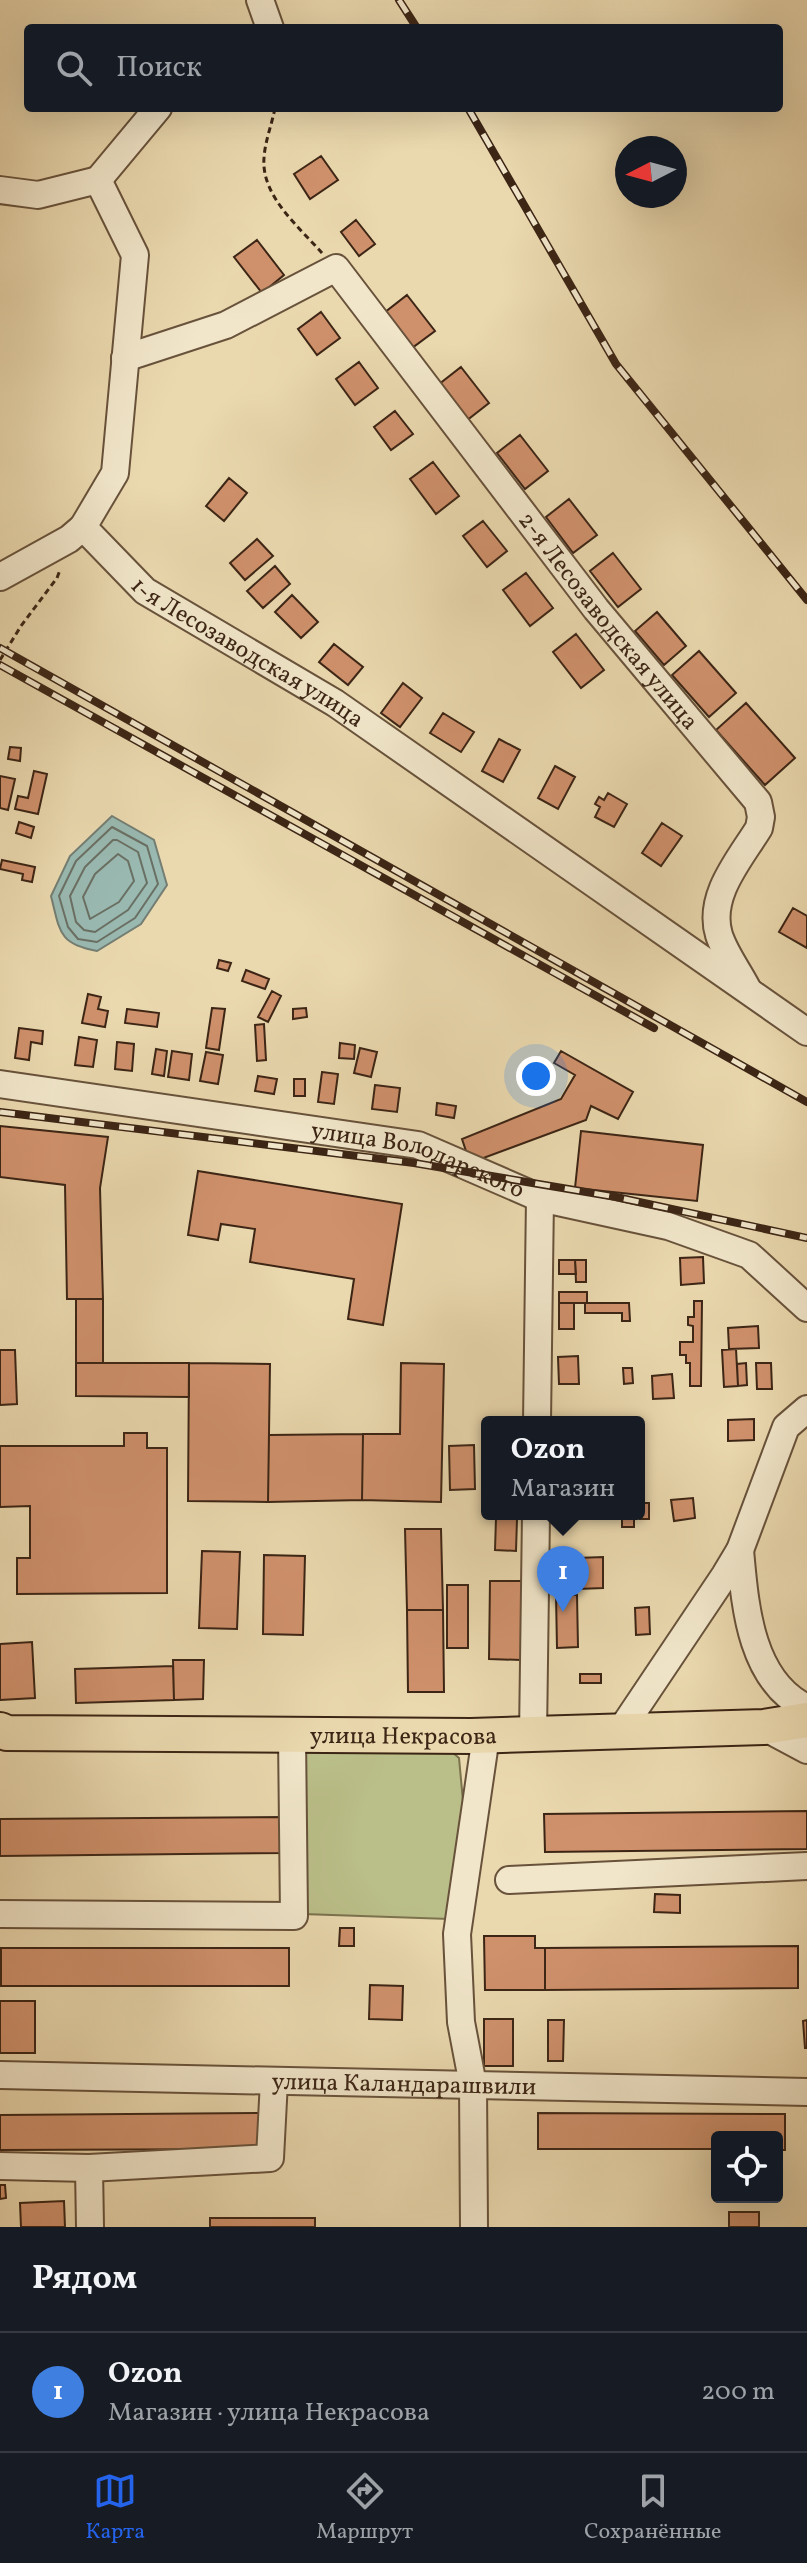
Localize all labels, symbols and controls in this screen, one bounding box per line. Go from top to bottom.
search box [24,24,783,112]
icon: search [52,46,96,90]
text: Поиск [116,47,202,89]
north arrow [615,136,687,208]
street label: 2-я Лесозаводская улица [509,506,706,738]
street label: 1-я Лесозаводская улица [122,570,370,737]
your location [516,1056,556,1096]
street label: улица Володарского [309,1115,529,1208]
popup [481,1416,645,1520]
text: Ozon [511,1429,585,1471]
text: Магазин [511,1471,615,1507]
pin: 1 [537,1546,589,1612]
street label: улица Некрасова [310,1720,498,1755]
street label: улица Каландарашвили [271,2066,537,2105]
map controls [711,2131,783,2203]
button: locate [711,2131,783,2203]
text: Рядом [32,2256,137,2303]
text: Ozon [108,2353,182,2395]
text: 1 [53,2374,63,2410]
text: 200 m [701,2374,775,2410]
text: Магазин · улица Некрасова [108,2395,430,2431]
tab: Карта [85,2469,145,2548]
tab: Маршрут [316,2469,413,2548]
tab: Сохранённые [584,2469,721,2548]

